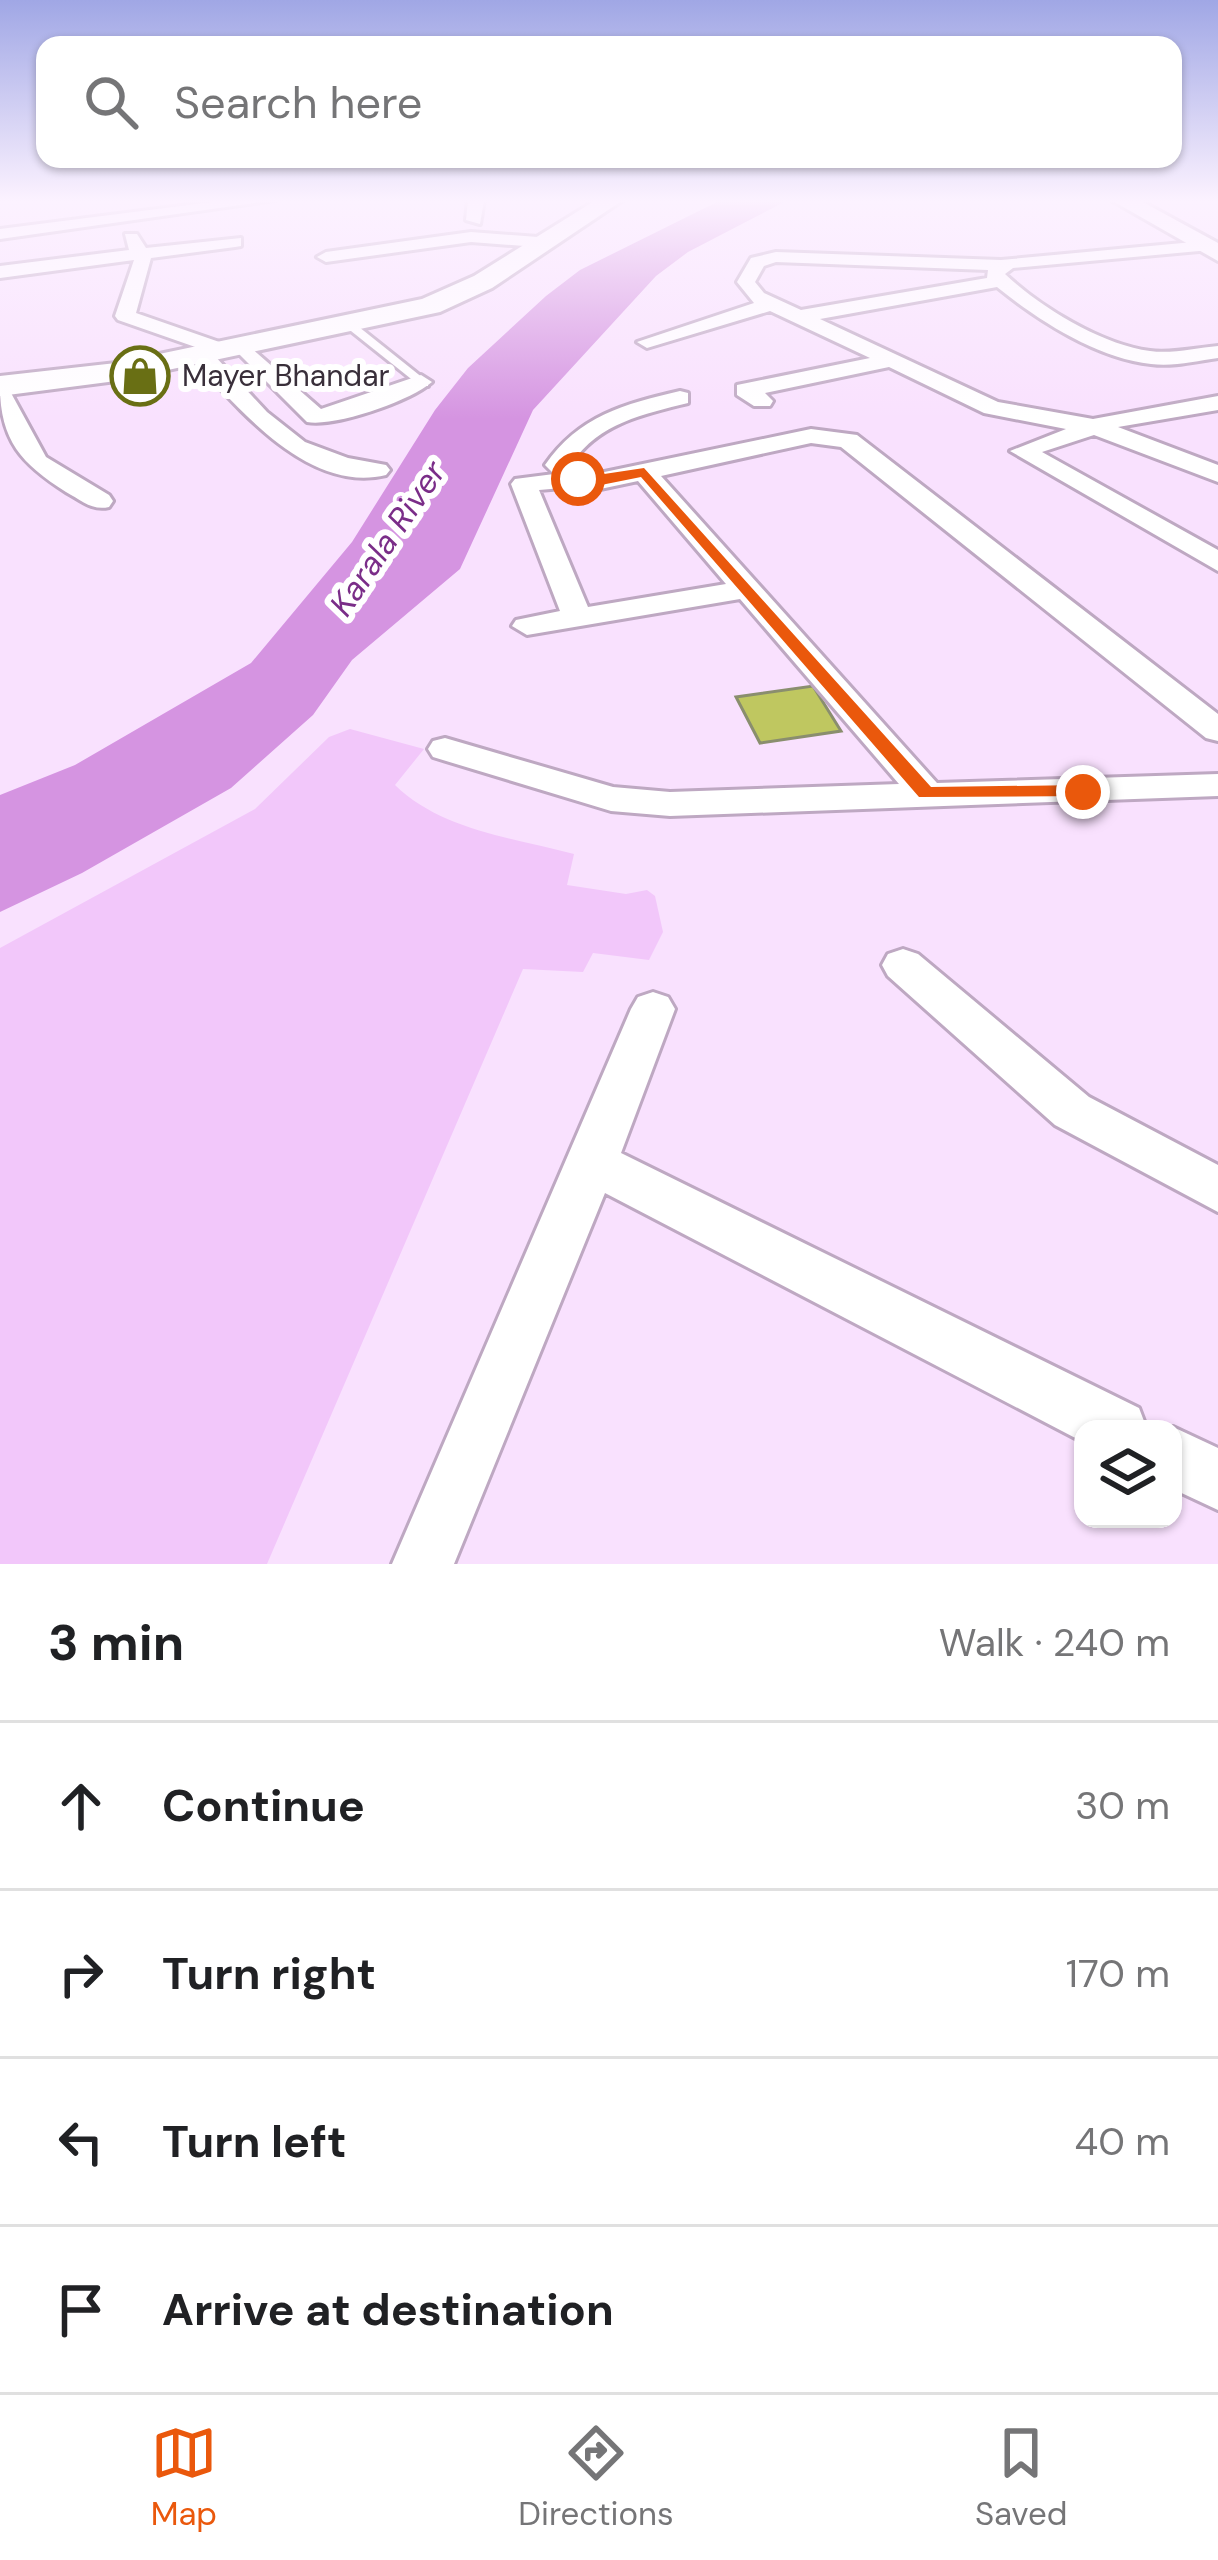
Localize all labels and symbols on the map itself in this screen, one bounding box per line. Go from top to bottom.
shop icon: Mayer Bhandar [109,345,171,407]
place label: Mayer Bhandar [182,356,390,395]
water label: Karala River [320,452,455,624]
route start [551,452,605,506]
route end [1056,765,1110,819]

